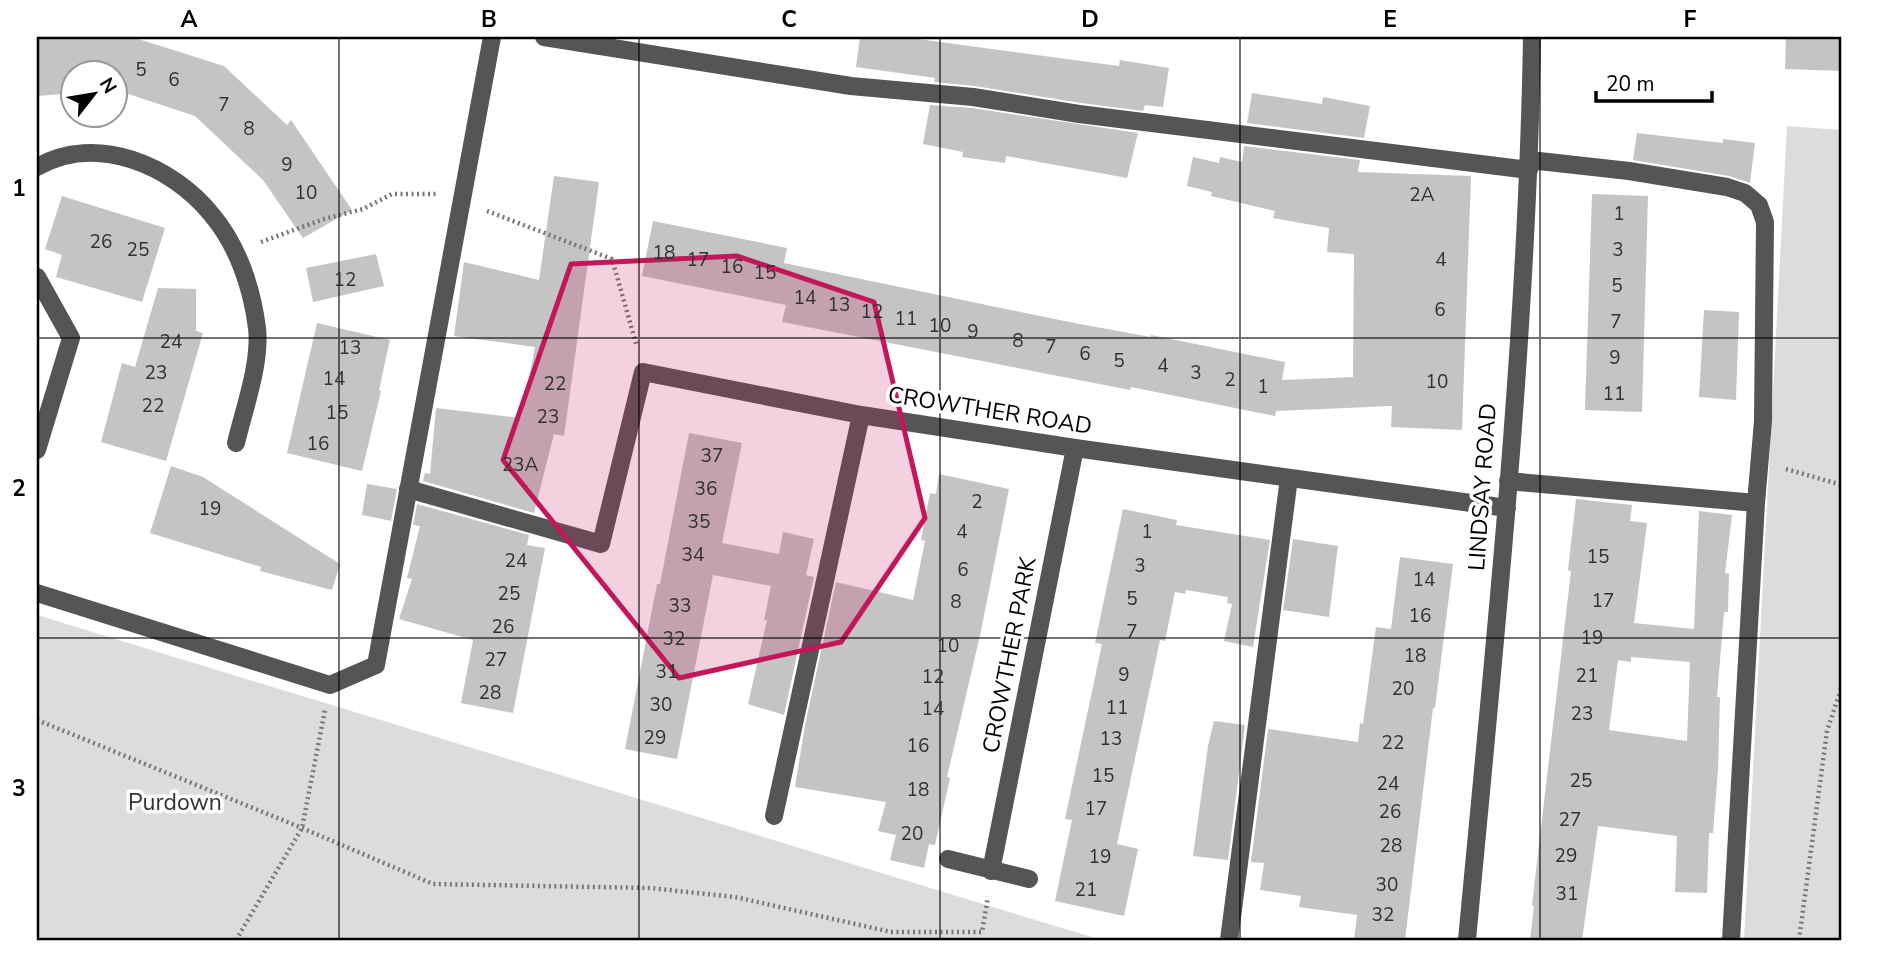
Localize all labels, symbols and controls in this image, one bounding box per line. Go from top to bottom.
text: A [180,4,198,35]
text: B [481,4,497,35]
text: C [781,4,797,35]
text: D [1081,4,1099,35]
text: E [1383,4,1397,35]
text: F [1684,4,1697,35]
house number: 5 [135,57,147,83]
north arrow [60,60,130,130]
scale bar [1596,60,1711,104]
house number: 6 [168,67,180,93]
text: 20 m [1606,70,1655,98]
text: N [93,73,123,99]
house number: 7 [218,92,230,118]
house number: 8 [243,116,255,142]
house number: 9 [281,152,293,178]
text: 1 [12,173,26,204]
house number: 10 [295,180,317,206]
house number: 2A [1409,182,1435,208]
house number: 1 [1613,201,1625,227]
house number: 26 [90,229,112,255]
house number: 25 [127,237,149,263]
house number: 3 [1612,237,1624,263]
house number: 18 [653,240,675,266]
house number: 17 [687,247,709,273]
house number: 4 [1435,247,1447,273]
house number: 16 [721,254,743,280]
house number: 15 [754,260,776,286]
house number: 12 [334,267,356,293]
house number: 5 [1611,273,1623,299]
house number: 14 [794,285,816,311]
house number: 13 [828,292,850,318]
house number: 6 [1434,297,1446,323]
house number: 12 [861,299,883,325]
house number: 11 [895,306,917,332]
house number: 7 [1610,309,1622,335]
house number: 10 [929,313,951,339]
house number: 9 [967,319,979,345]
house number: 8 [1012,328,1024,354]
house number: 24 [160,329,182,355]
house number: 7 [1045,334,1057,360]
house number: 13 [339,335,361,361]
house number: 6 [1079,341,1091,367]
house number: 9 [1609,345,1621,371]
house number: 5 [1113,348,1125,374]
house number: 4 [1157,353,1169,379]
house number: 23 [145,360,167,386]
house number: 3 [1190,360,1202,386]
house number: 14 [323,366,345,392]
house number: 2 [1224,367,1236,393]
house number: 10 [1426,369,1448,395]
house number: 22 [544,371,566,397]
house number: 1 [1257,374,1269,400]
street label: CROWTHER ROAD [886,379,1094,442]
house number: 11 [1603,381,1625,407]
house number: 22 [142,393,164,419]
house number: 15 [326,400,348,426]
street label: LINDSAY ROAD [1461,402,1504,572]
house number: 23 [537,404,559,430]
house number: 16 [307,431,329,457]
house number: 37 [701,443,723,469]
house number: 23A [502,452,538,478]
text: 2 [12,473,26,504]
house number: 36 [695,476,717,502]
house number: 2 [971,489,983,515]
house number: 19 [199,496,221,522]
house number: 35 [688,509,710,535]
house number: 4 [956,519,968,545]
house number: 1 [1141,519,1153,545]
house number: 34 [682,542,704,568]
house number: 15 [1587,544,1609,570]
house number: 24 [505,548,527,574]
house number: 3 [1134,553,1146,579]
street label: CROWTHER PARK [975,554,1044,756]
house number: 6 [957,557,969,583]
house number: 14 [1413,567,1435,593]
house number: 25 [498,581,520,607]
house number: 5 [1126,586,1138,612]
house number: 17 [1592,588,1614,614]
house number: 8 [950,589,962,615]
house number: 33 [669,593,691,619]
house number: 16 [1409,603,1431,629]
house number: 26 [492,614,514,640]
house number: 7 [1126,619,1138,645]
house number: 19 [1581,625,1603,651]
house number: 32 [663,626,685,652]
house number: 10 [937,633,959,659]
house number: 18 [1404,643,1426,669]
house number: 27 [485,647,507,673]
house number: 31 [656,659,678,685]
house number: 9 [1118,662,1130,688]
house number: 21 [1576,663,1598,689]
house number: 12 [922,664,944,690]
house number: 20 [1392,676,1414,702]
house number: 28 [479,680,501,706]
house number: 30 [650,692,672,718]
house number: 11 [1106,695,1128,721]
house number: 14 [922,696,944,722]
house number: 23 [1571,701,1593,727]
house number: 29 [644,725,666,751]
house number: 13 [1100,726,1122,752]
house number: 22 [1382,730,1404,756]
house number: 16 [907,733,929,759]
house number: 15 [1092,763,1114,789]
house number: 25 [1570,768,1592,794]
house number: 24 [1377,771,1399,797]
text: 3 [12,773,26,804]
house number: 18 [907,777,929,803]
park label: Purdown [128,787,222,818]
house number: 17 [1085,796,1107,822]
house number: 26 [1379,799,1401,825]
house number: 27 [1559,807,1581,833]
house number: 20 [901,821,923,847]
house number: 28 [1380,833,1402,859]
house number: 29 [1555,843,1577,869]
house number: 19 [1089,844,1111,870]
house number: 30 [1376,872,1398,898]
house number: 21 [1075,877,1097,903]
house number: 31 [1556,881,1578,907]
house number: 32 [1372,902,1394,928]

